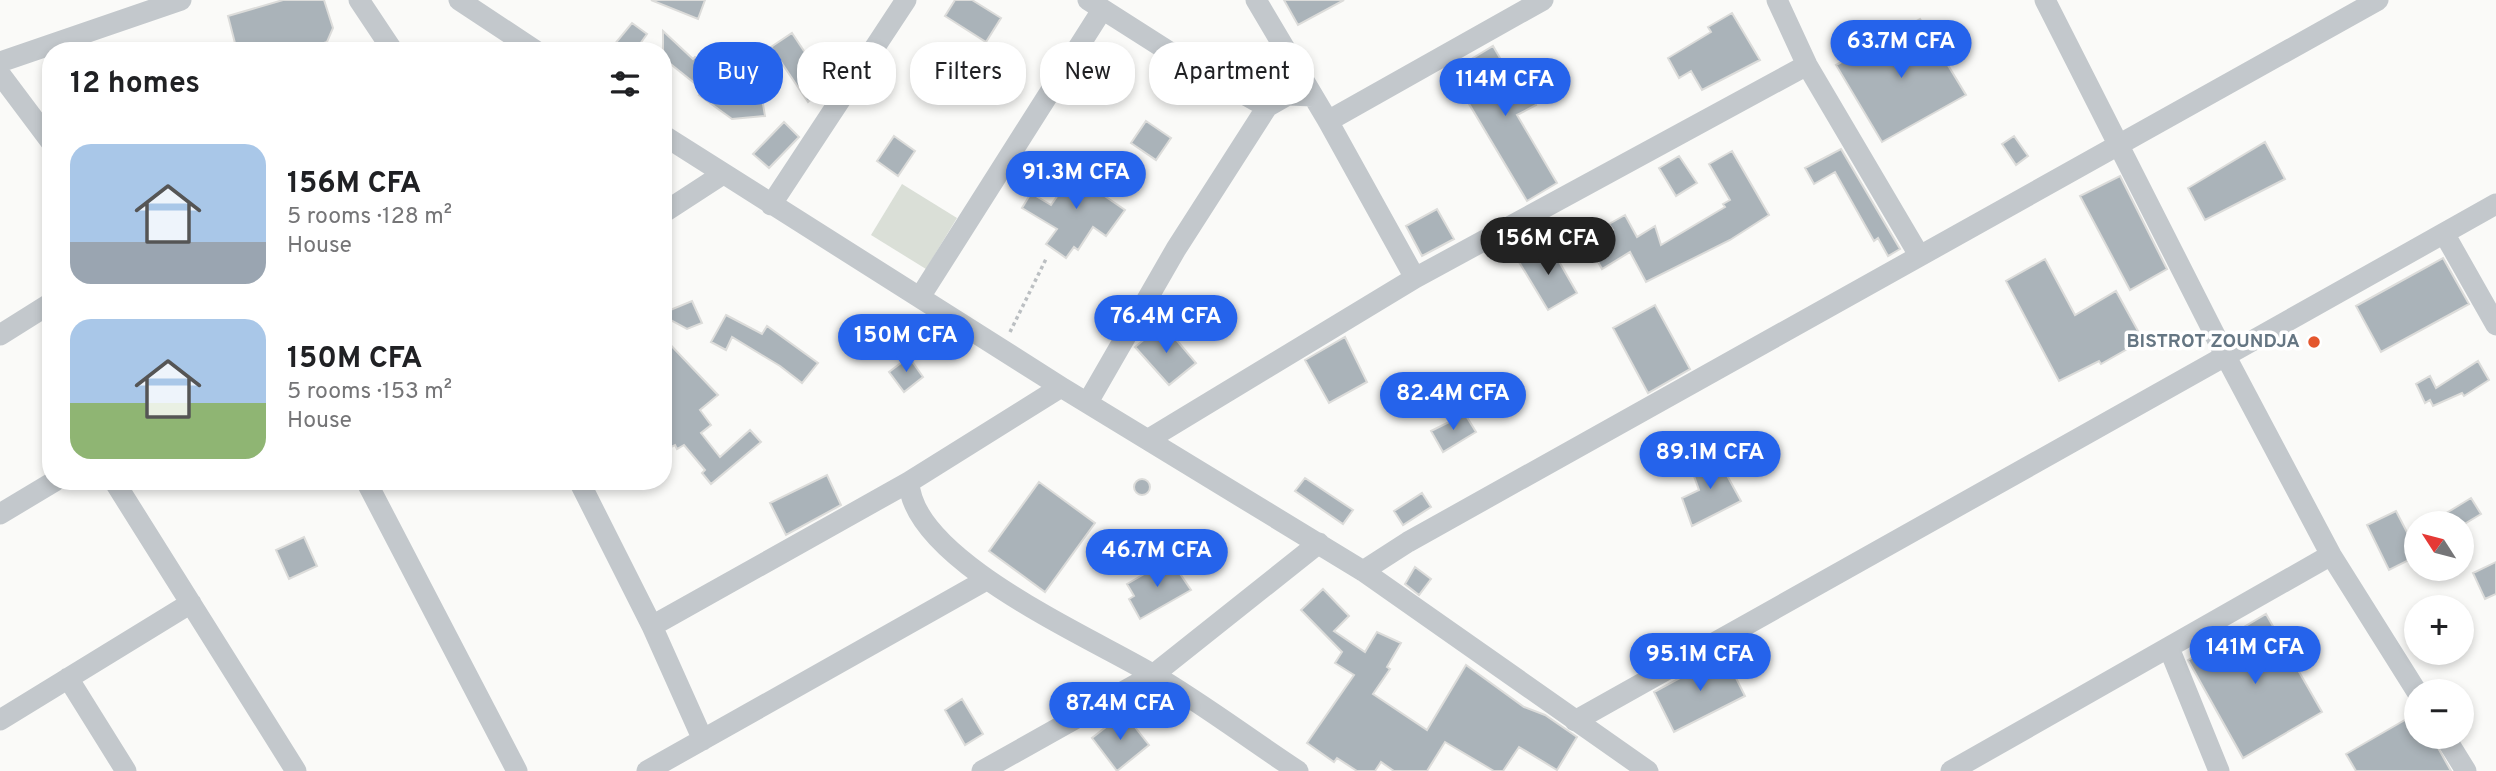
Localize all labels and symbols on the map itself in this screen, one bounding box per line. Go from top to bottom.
pin: 63.7M CFA [1821,20,1981,80]
pin: 114M CFA [1433,58,1577,118]
pin: 91.3M CFA [996,152,1156,211]
pin: 156M CFA [1476,218,1620,277]
pin: 76.4M CFA [1086,296,1246,355]
pin: 150M CFA [834,314,978,374]
place label: BISTROT ZOUNDJA [2127,330,2300,354]
marker: BISTROT ZOUNDJA [2306,334,2322,350]
pin: 82.4M CFA [1373,372,1533,432]
pin: 89.1M CFA [1630,432,1790,491]
north arrow [2404,511,2474,581]
pin: 46.7M CFA [1077,530,1237,589]
pin: 141M CFA [2183,626,2327,686]
pin: 95.1M CFA [1620,634,1780,693]
pin: 87.4M CFA [1040,682,1200,742]

